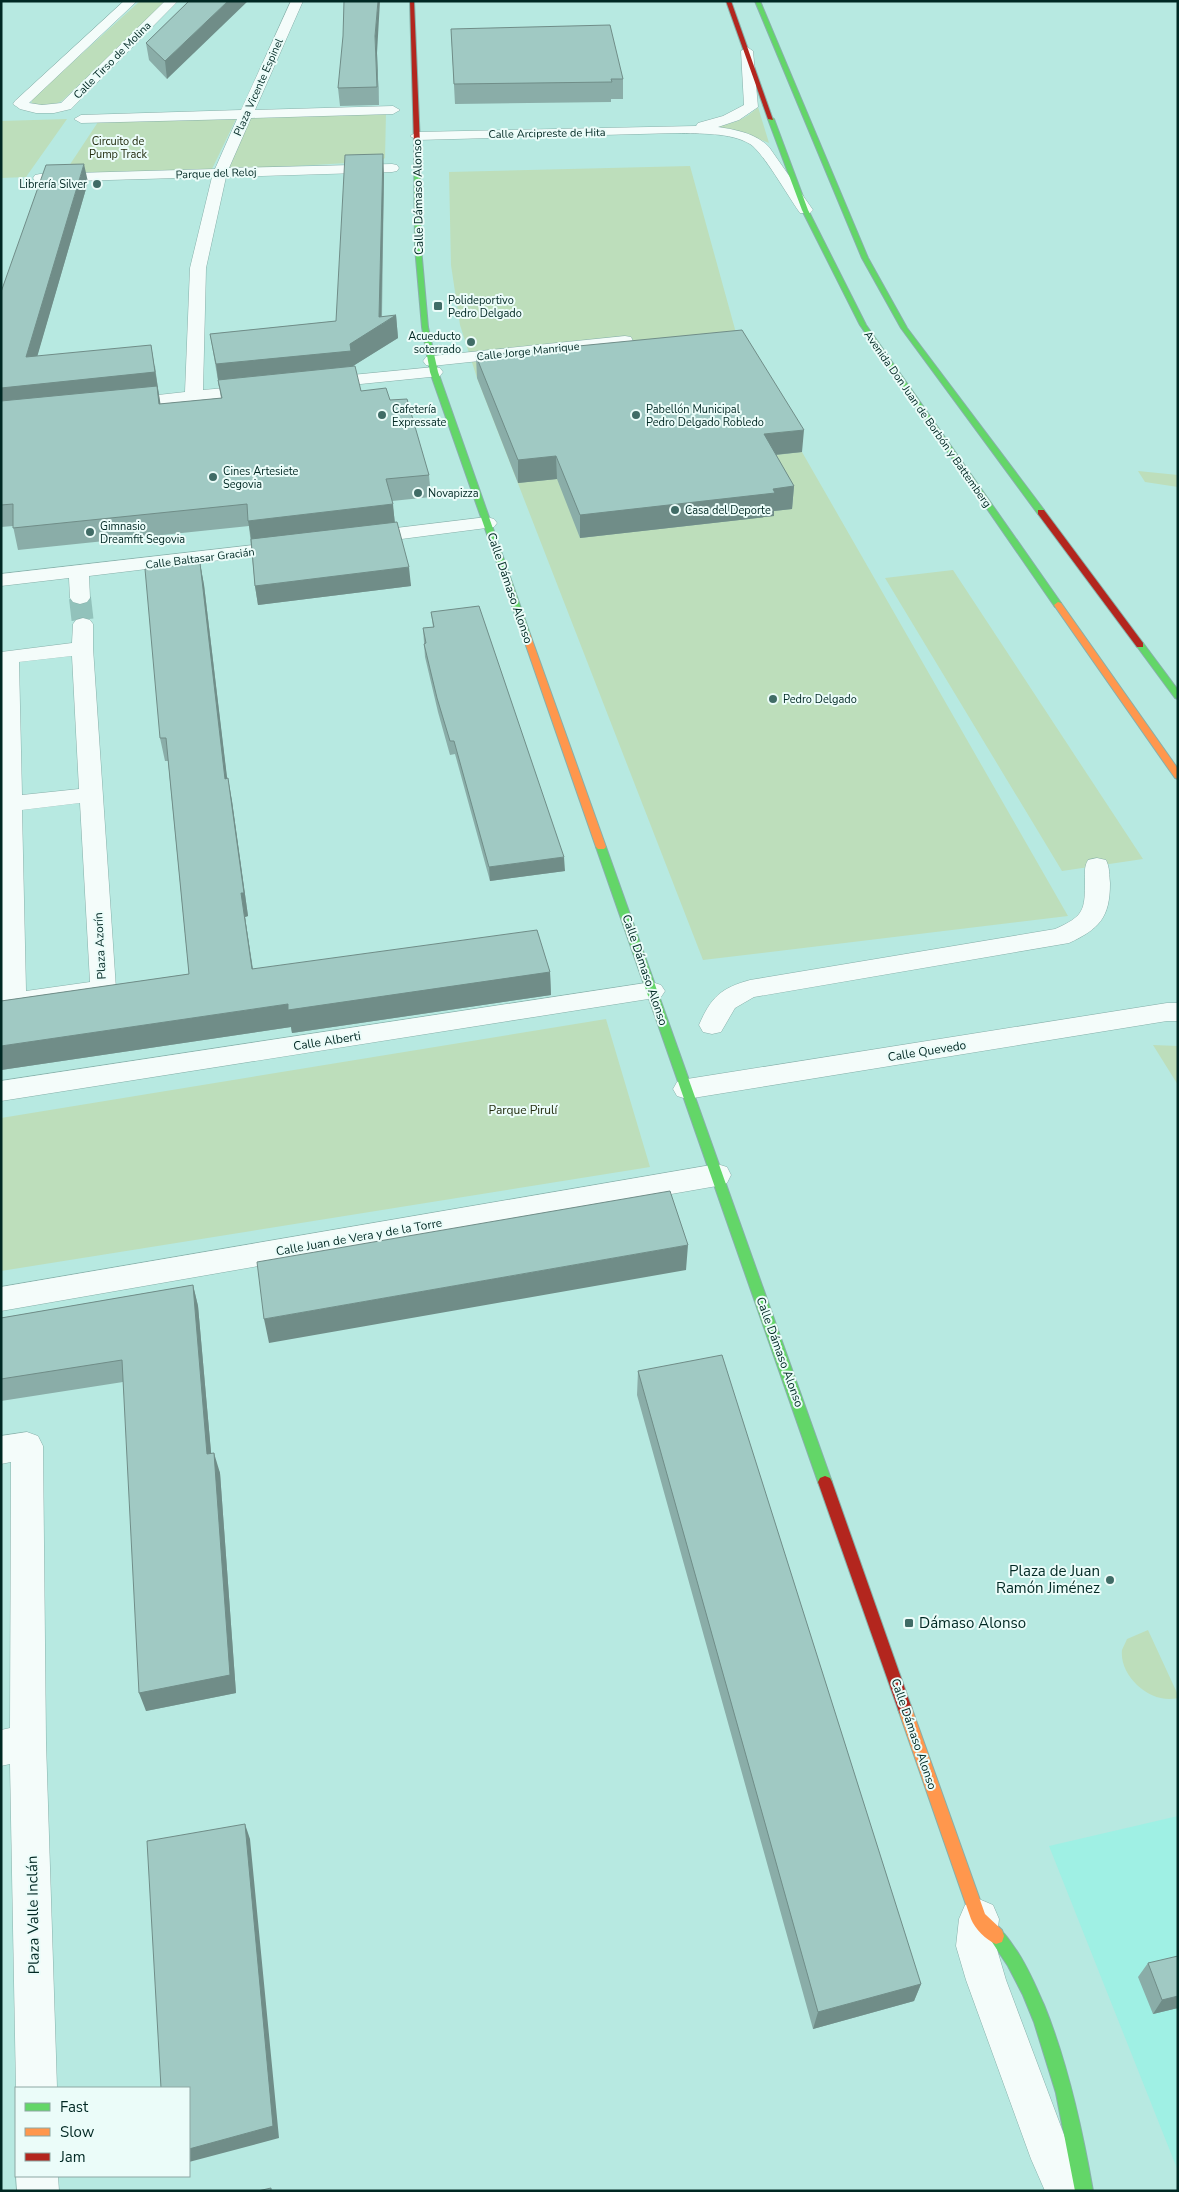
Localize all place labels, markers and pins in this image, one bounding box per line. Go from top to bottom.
place label: Librería Silver [19,177,87,192]
marker: Librería Silver [91,178,103,190]
place label: Polideportivo Pedro Delgado [448,293,522,321]
marker: Polideportivo Pedro Delgado [432,300,444,312]
place label: Acueducto soterrado [408,329,461,357]
marker: Acueducto soterrado [465,336,477,348]
place label: Cafetería Expressate [392,402,447,430]
place label: Pabellón Municipal Pedro Delgado Robledo [646,402,764,430]
marker: Cafetería Expressate [376,409,388,421]
marker: Pabellón Municipal Pedro Delgado Robledo [630,409,642,421]
place label: Cines Artesiete Segovia [223,464,299,492]
marker: Cines Artesiete Segovia [207,471,219,483]
place label: Novapizza [428,486,479,501]
marker: Novapizza [412,487,424,499]
place label: Casa del Deporte [685,503,771,518]
marker: Casa del Deporte [669,504,681,516]
place label: Gimnasio Dreamfit Segovia [100,519,185,547]
marker: Gimnasio Dreamfit Segovia [84,526,96,538]
place label: Pedro Delgado [783,692,857,707]
marker: Pedro Delgado [767,693,779,705]
place label: Plaza de Juan Ramón Jiménez [996,1561,1100,1598]
marker: Plaza de Juan Ramón Jiménez [1104,1574,1116,1586]
place label: Dámaso Alonso [919,1613,1026,1633]
marker: Dámaso Alonso [903,1617,915,1629]

